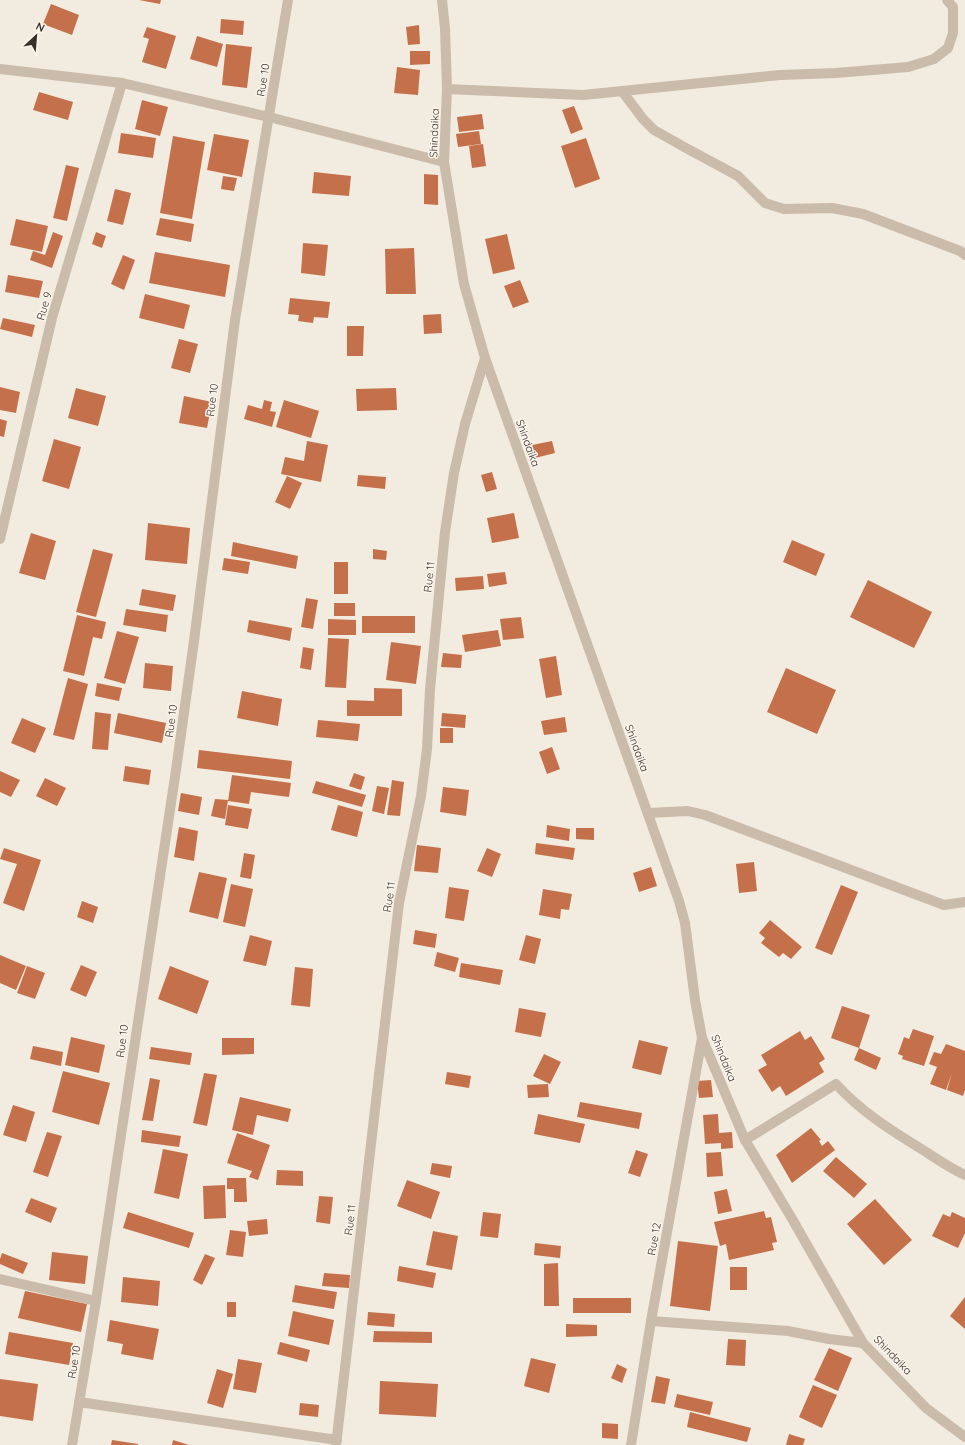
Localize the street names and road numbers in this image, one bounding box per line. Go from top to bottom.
street label: Rue 10 [253,62,273,98]
street label: Shindaika [426,108,442,158]
street label: Rue 9 [33,290,55,322]
street label: Rue 10 [203,383,221,417]
street label: Shindaika [513,417,543,469]
street label: Rue 11 [420,561,438,593]
street label: Rue 10 [162,704,180,738]
street label: Shindaika [622,722,652,774]
street label: Rue 11 [380,881,398,913]
street label: Rue 10 [113,1024,131,1058]
street label: Shindaika [708,1033,740,1083]
street label: Rue 11 [341,1204,359,1236]
street label: Rue 12 [644,1222,664,1256]
street label: Shindaika [871,1332,915,1378]
street label: Rue 10 [64,1344,84,1380]

